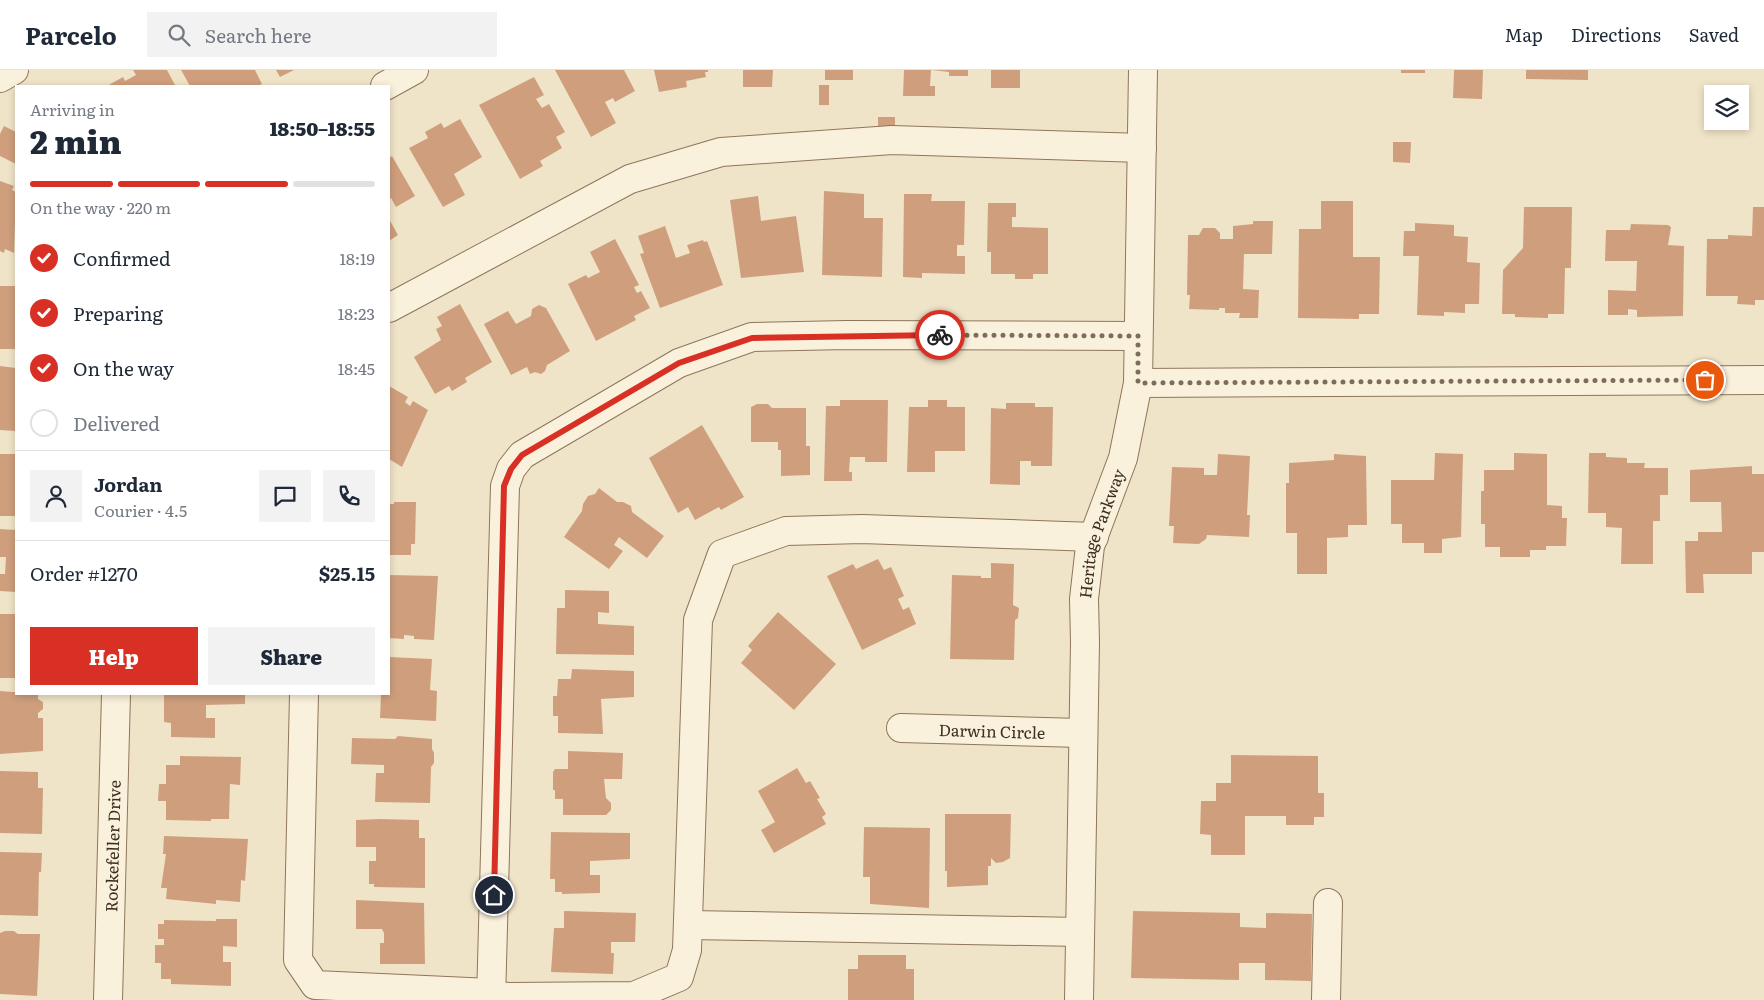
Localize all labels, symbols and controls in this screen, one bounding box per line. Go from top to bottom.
search box [147,12,497,57]
text: Parcelo [25,17,117,52]
icon: search [165,21,193,49]
text: Search here [205,21,311,49]
text: Map [1505,21,1543,48]
text: Directions [1571,21,1661,48]
text: Saved [1689,21,1739,48]
map controls [1704,85,1749,130]
button: layers [1704,85,1749,130]
text: Arriving in [30,97,115,121]
text: 18:50–18:55 [270,114,375,142]
text: 2 min [30,116,122,164]
text: On the way · 220 m [30,195,171,219]
icon: check [30,244,58,272]
text: Confirmed [73,244,171,272]
text: 18:19 [339,246,375,270]
icon: check [30,299,58,327]
text: Preparing [73,299,163,327]
text: 18:23 [338,301,375,325]
courier [915,310,965,360]
icon: bike [926,321,954,349]
icon: check [30,354,58,382]
text: On the way [73,354,174,382]
text: 18:45 [338,356,375,380]
pin [1684,359,1726,401]
icon: bag [1691,366,1719,394]
text: Delivered [73,409,160,437]
street label: Heritage Parkway [1072,464,1130,600]
button: person [30,470,82,522]
text: Jordan [94,470,163,498]
button: chat [259,470,311,522]
button: phone [323,470,375,522]
text: Courier · 4.5 [94,498,187,522]
text: Order #1270 [30,559,138,587]
text: $25.15 [319,559,375,587]
button: Help [30,627,198,685]
button: Share [208,627,375,685]
street label: Darwin Circle [938,717,1046,744]
street label: Rockefeller Drive [98,780,126,912]
pin [473,874,515,916]
icon: home [480,881,508,909]

